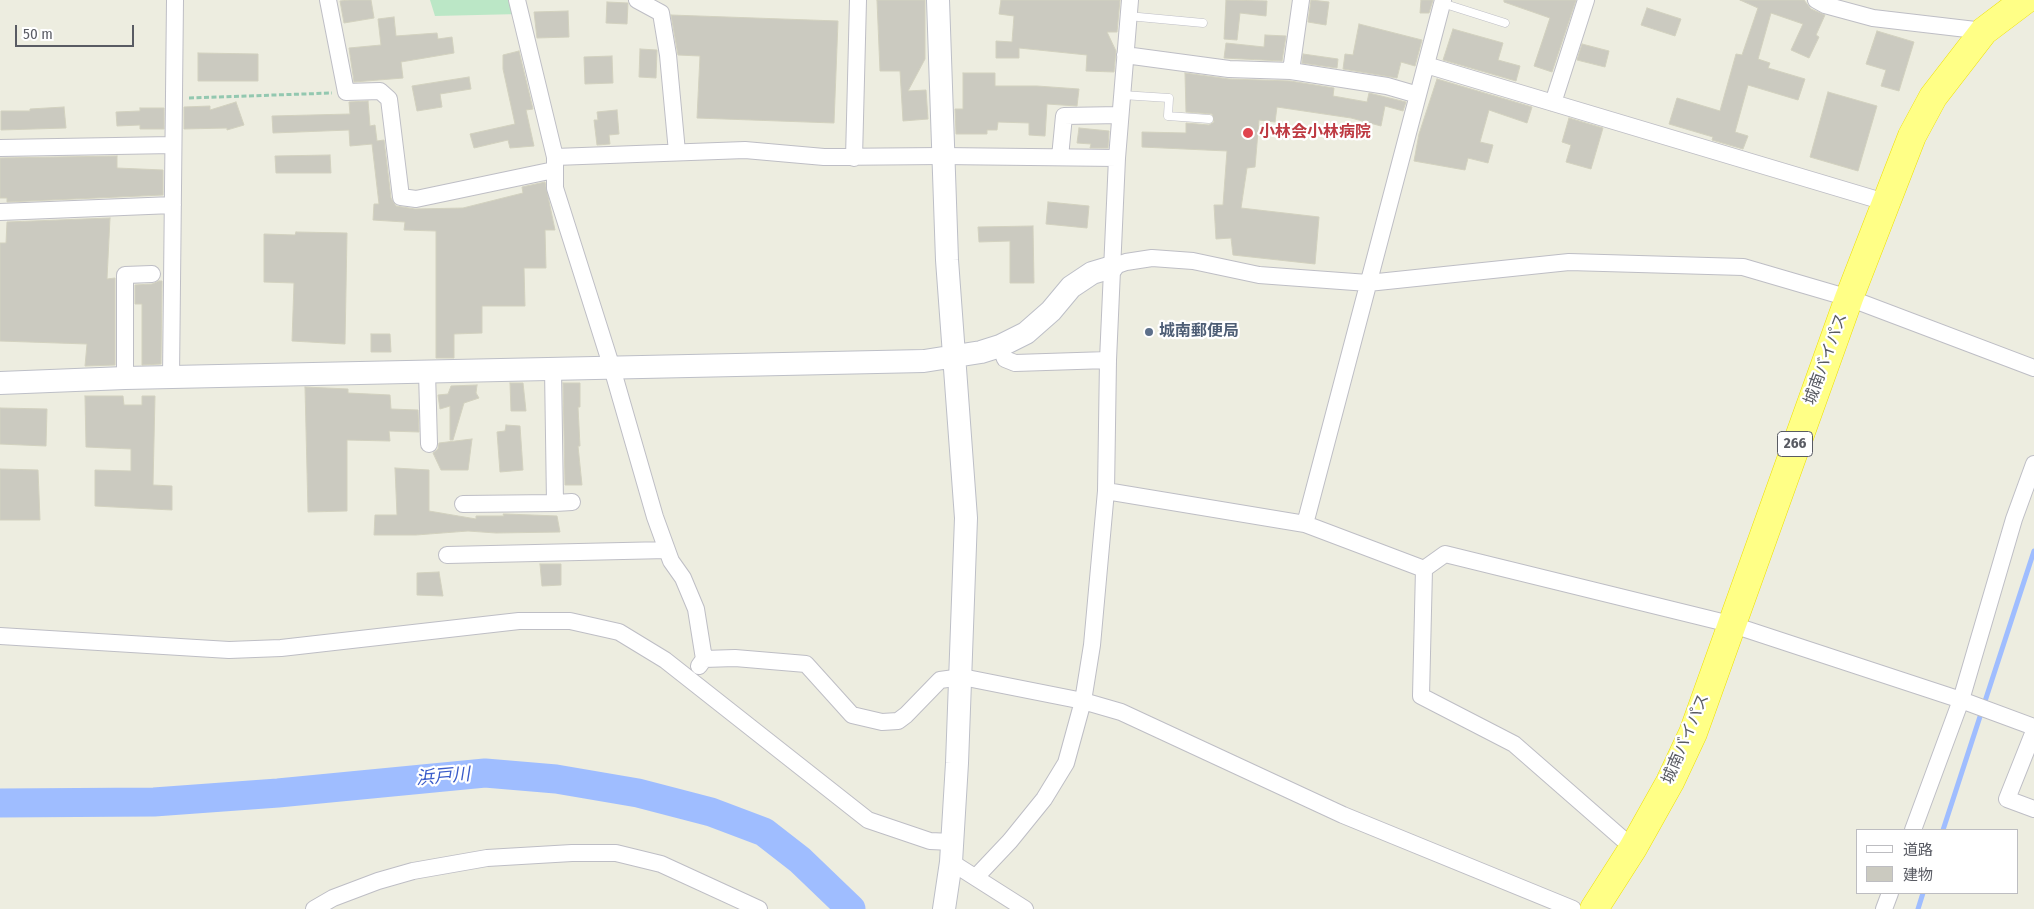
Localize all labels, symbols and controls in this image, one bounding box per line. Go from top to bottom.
scale bar [18,15,136,47]
text: 50 m [23,25,53,43]
place label: 小林会小林病院 [1259,123,1371,143]
marker: 小林会小林病院 [1241,126,1255,140]
street label: 城南バイパス [1801,311,1851,407]
place label: 城南郵便局 [1159,322,1239,342]
marker: 城南郵便局 [1143,326,1155,338]
road number: 266 [1778,432,1812,456]
street label: 城南バイパス [1658,691,1714,787]
water label: 浜戸川 [415,764,471,790]
legend [1856,829,2019,894]
text: 道路 [1903,841,1933,859]
text: 建物 [1903,866,1933,884]

